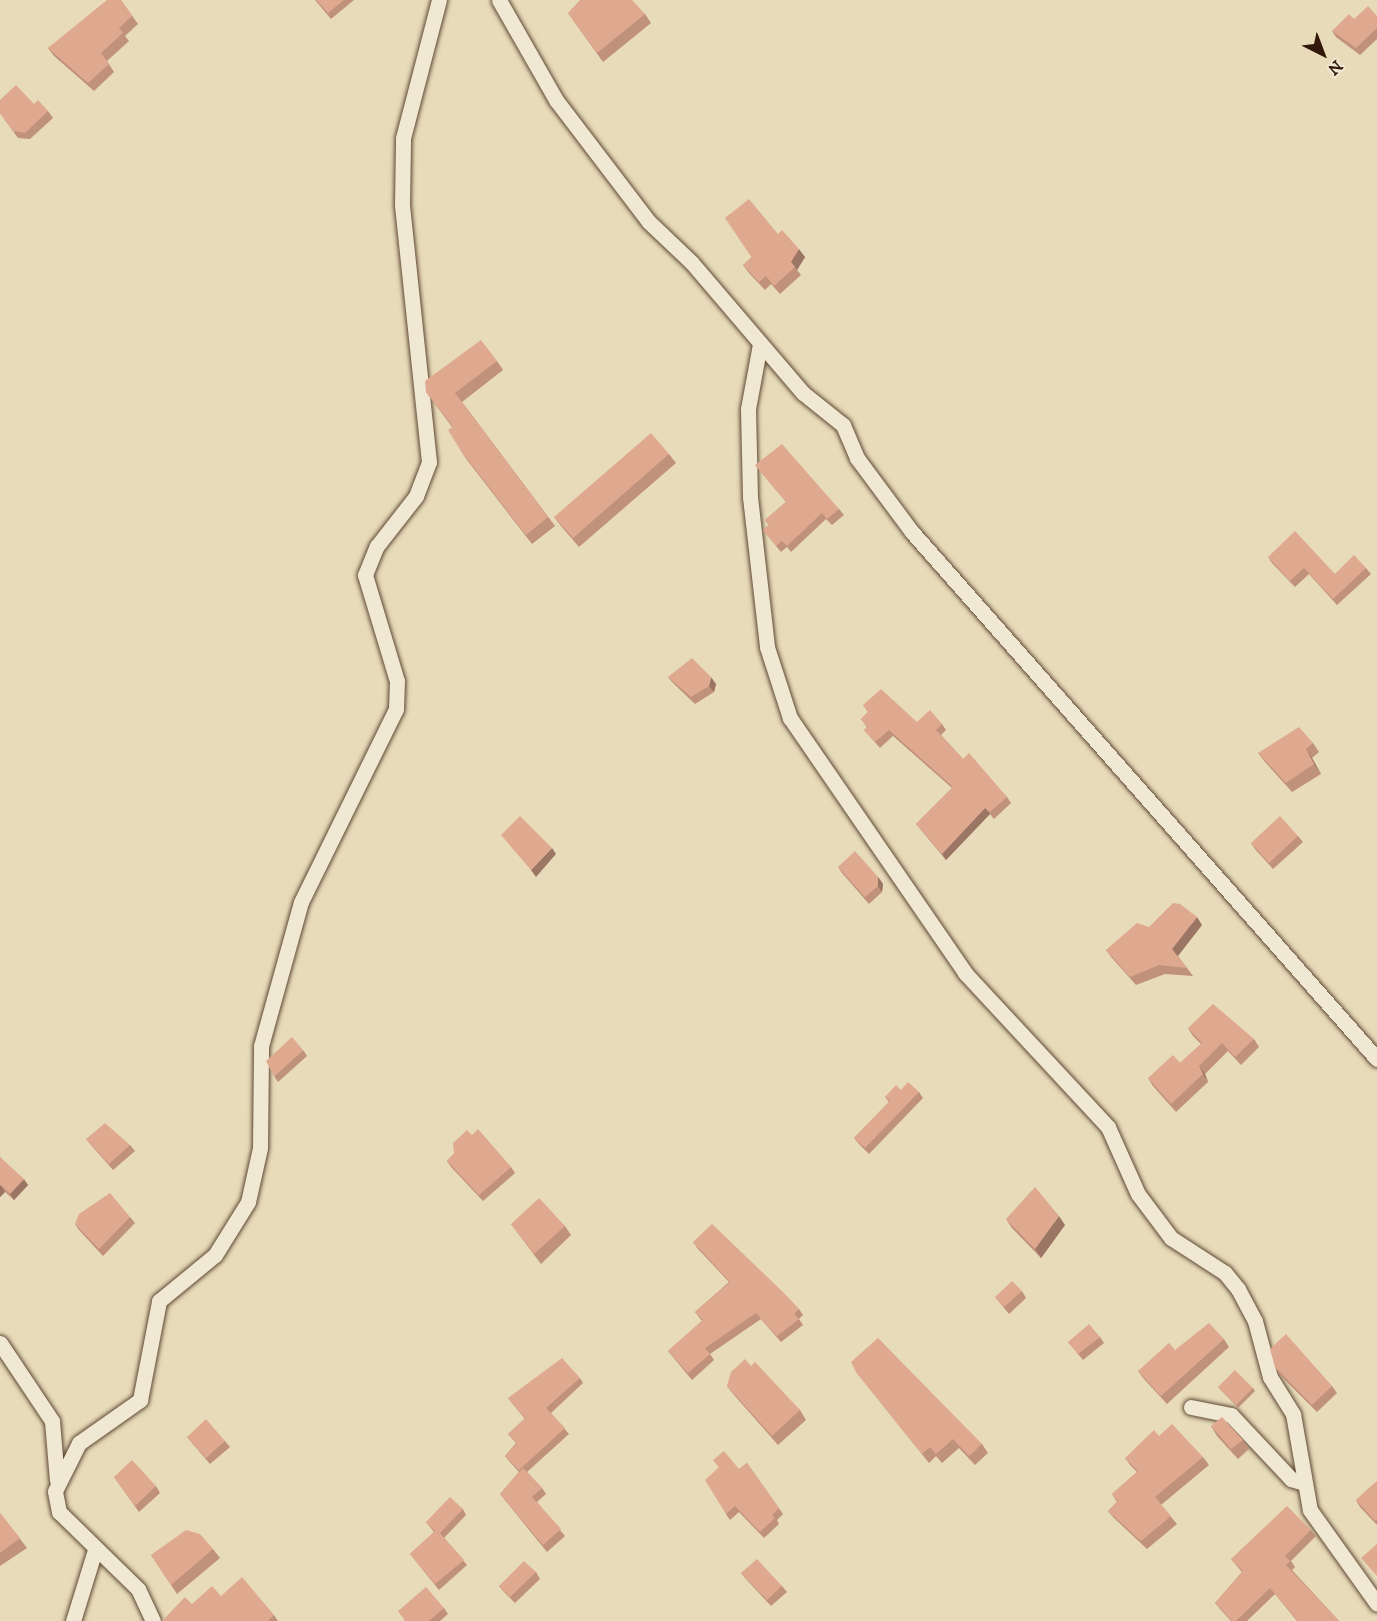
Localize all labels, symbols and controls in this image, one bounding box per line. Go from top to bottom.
north arrow [1293,24,1353,84]
text: N [1323,56,1347,79]

